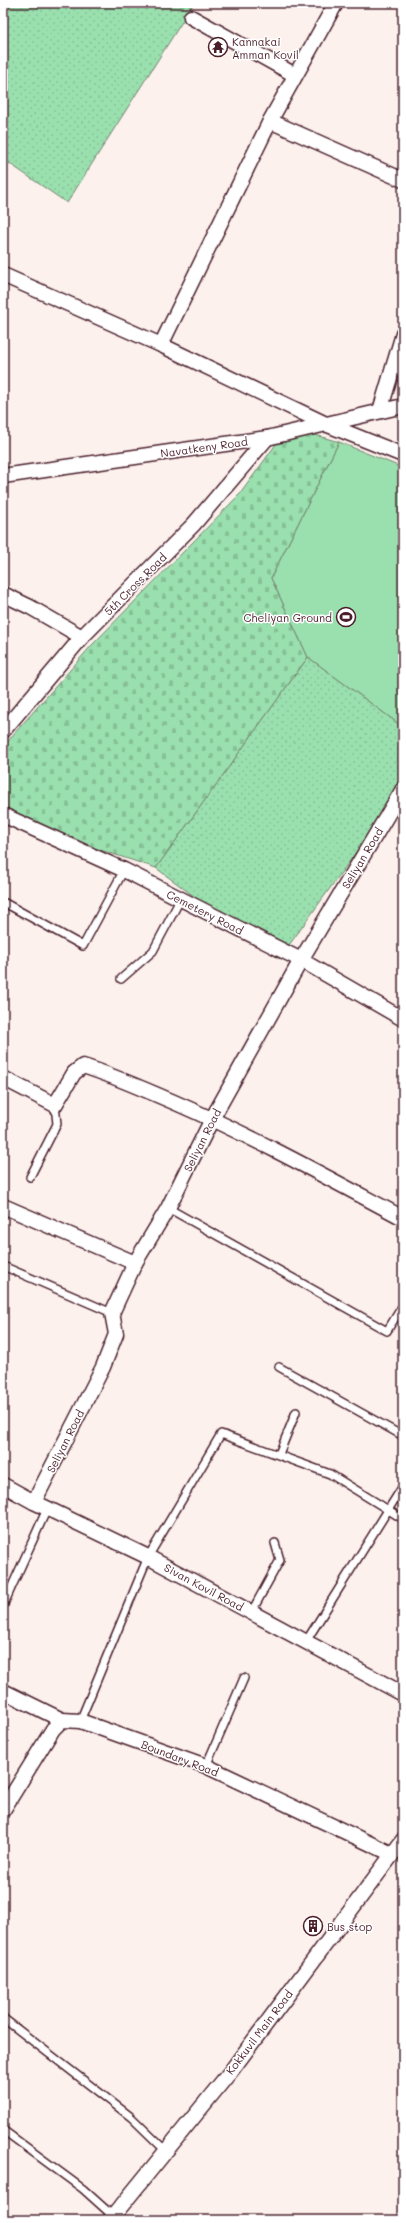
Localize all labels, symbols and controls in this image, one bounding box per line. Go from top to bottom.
place label: Kannakai Amman Kovil [232,34,299,62]
temple icon: Kannakai Amman Kovil [207,36,229,58]
street label: Navatkeny Road [159,433,249,461]
street label: 5th Cross Road [101,550,169,618]
sports icon: Cheliyan Ground [335,606,357,628]
place label: Cheliyan Ground [244,610,332,625]
street label: Seliyan Road [338,825,386,891]
street label: Cemetery Road [164,886,246,938]
street label: Seliyan Road [180,1106,224,1174]
street label: Seliyan Road [43,1407,87,1475]
street label: Sivan Kovil Road [162,1560,246,1614]
street label: Boundary Road [139,1736,221,1780]
building icon: Bus stop [302,1915,324,1937]
place label: Bus stop [327,1919,372,1934]
street label: Kokkuvil Main Road [222,1987,296,2077]

